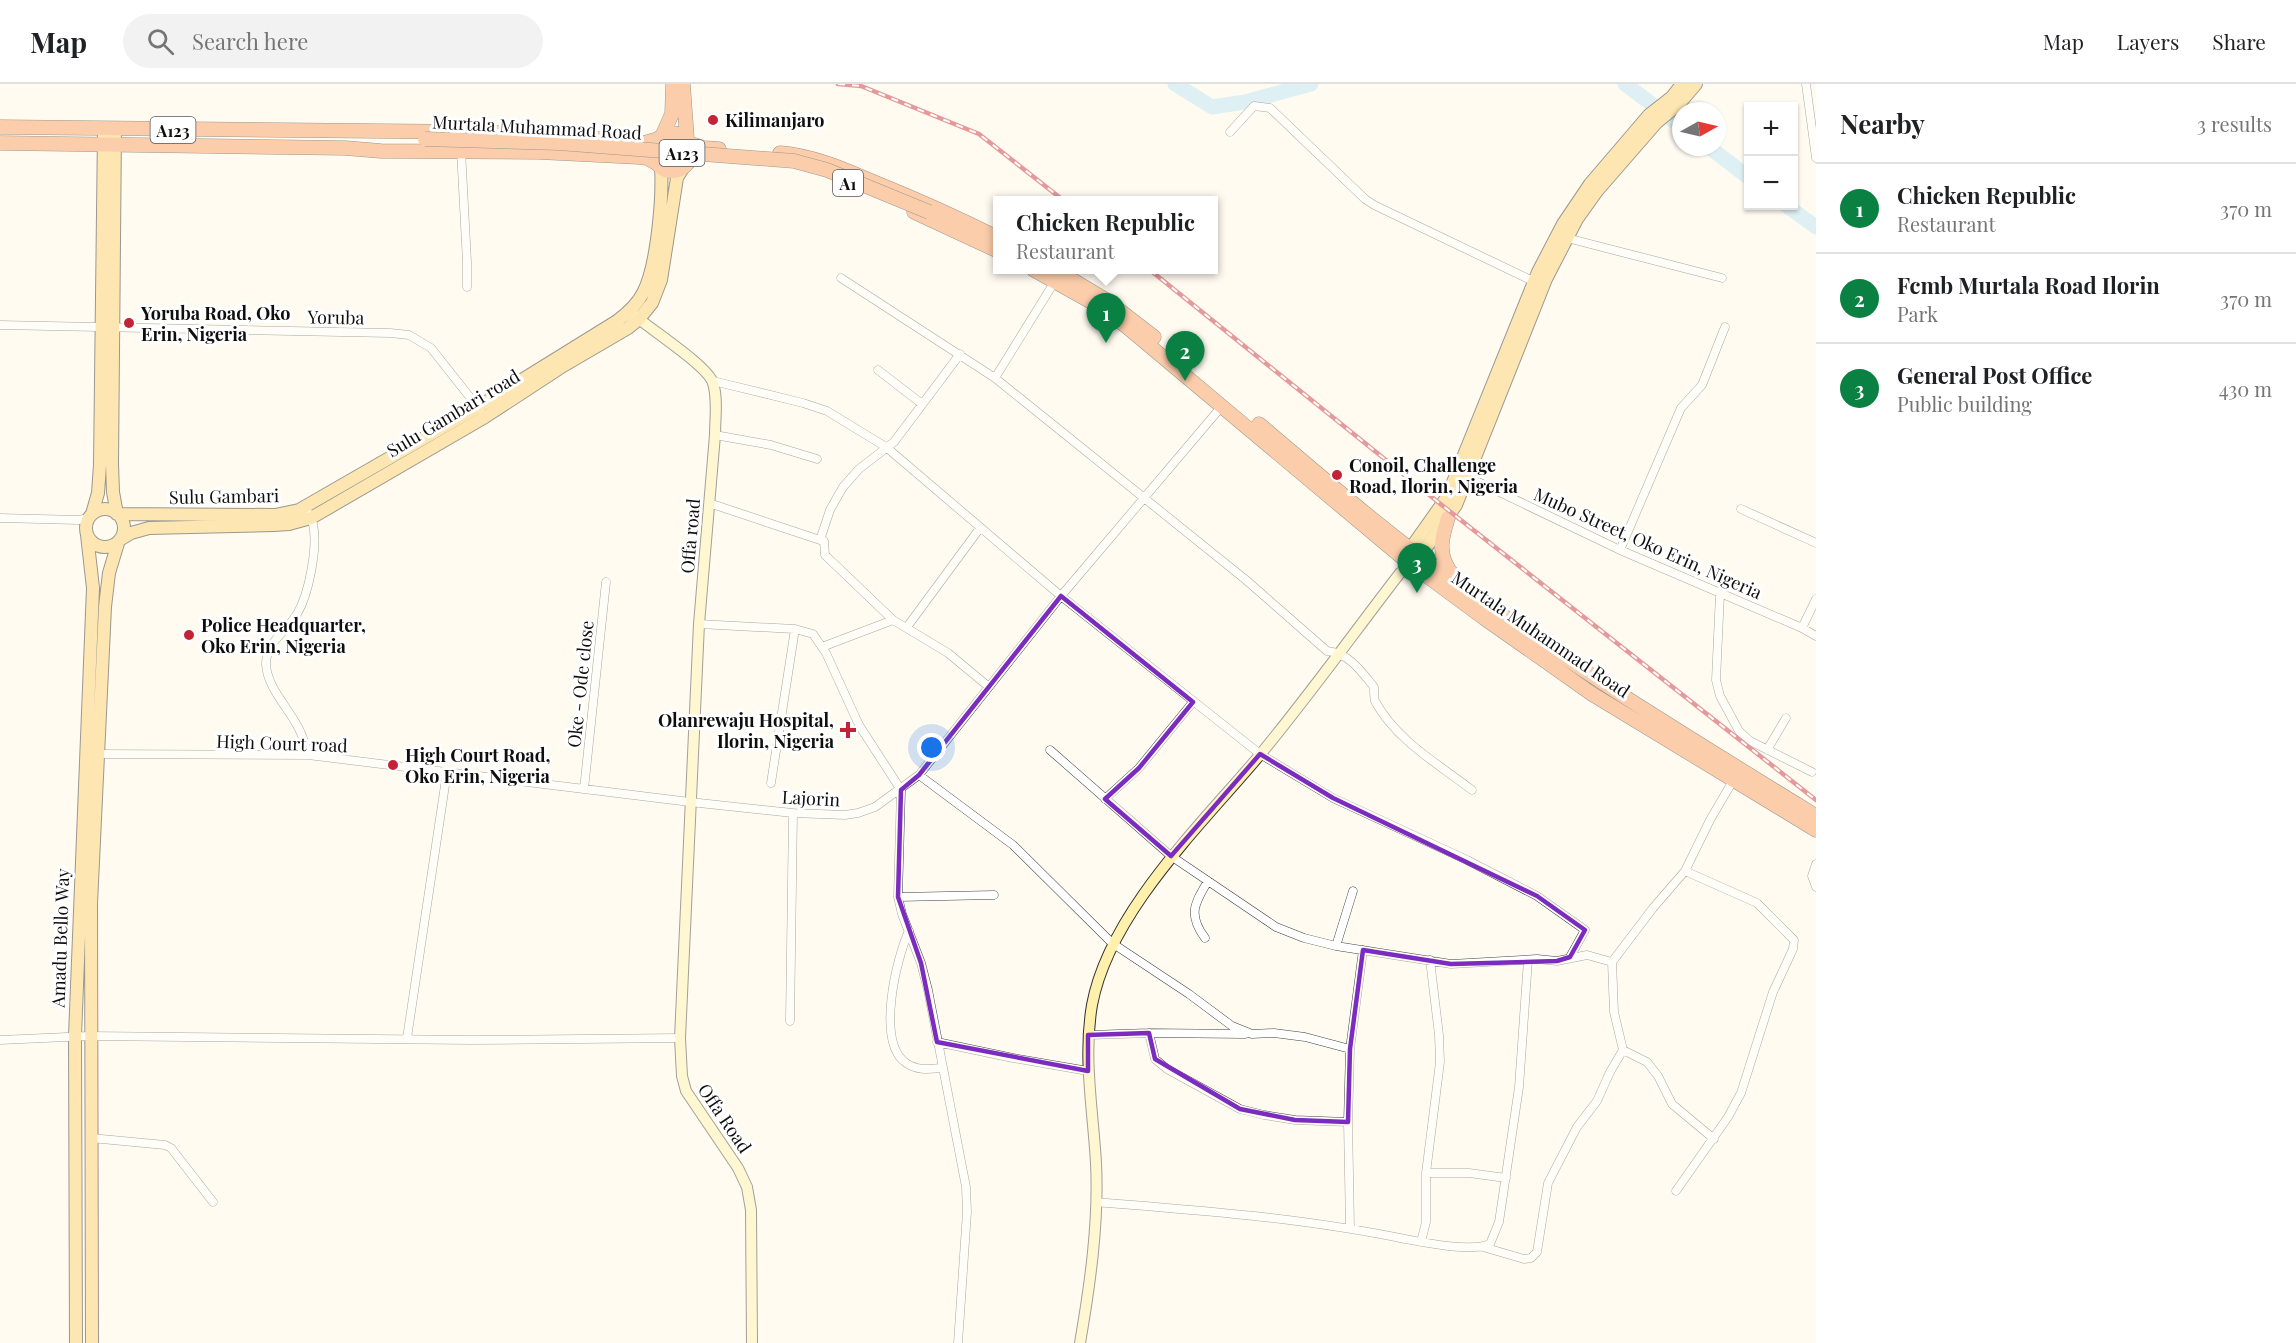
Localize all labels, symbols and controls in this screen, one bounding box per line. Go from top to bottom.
search box [123,14,543,68]
text: Map [30,23,87,60]
icon: search [144,25,177,58]
text: Search here [192,26,308,56]
text: Map [2043,27,2084,55]
text: Layers [2117,27,2179,55]
text: Share [2212,27,2266,55]
north arrow [1672,102,1726,156]
map controls [1744,102,1798,210]
button: + [1744,102,1798,156]
text: Nearby [1840,106,1925,141]
place label: Kilimanjaro [725,108,824,132]
street label: Murtala Muhammad Road [432,110,643,145]
text: 3 results [2197,110,2272,137]
marker: Kilimanjaro [706,113,720,127]
road number: A123 [150,117,195,143]
road number: A123 [660,140,704,166]
button: − [1744,156,1798,210]
road number: A1 [833,170,863,196]
text: Chicken Republic [1897,180,2076,210]
text: 1 [1856,195,1863,222]
text: 370 m [2220,195,2272,222]
popup [993,196,1218,274]
text: Chicken Republic [1016,207,1195,237]
text: Restaurant [1897,210,1996,237]
text: Restaurant [1016,237,1115,264]
text: Fcmb Murtala Road Ilorin [1897,270,2160,300]
text: 2 [1854,285,1865,312]
text: 370 m [2220,285,2272,312]
pin: 1 [1086,294,1126,343]
text: Park [1897,300,1938,327]
place label: Yoruba Road, Oko Erin, Nigeria [140,301,290,346]
street label: Yoruba [306,304,365,329]
marker: Yoruba Road, Oko Erin, Nigeria [122,316,136,330]
pin: 2 [1166,332,1204,381]
text: General Post Office [1897,360,2092,390]
street label: Sulu Gambari road [382,363,525,462]
text: 3 [1855,375,1864,402]
text: 430 m [2219,375,2272,402]
text: Public building [1897,390,2032,417]
place label: Conoil, Challenge Road, Ilorin, Nigeria [1349,453,1519,498]
marker: Conoil, Challenge Road, Ilorin, Nigeria [1330,468,1344,482]
street label: Mubo Street, Oko Erin, Nigeria [1530,482,1766,604]
street label: Sulu Gambari [169,483,279,509]
street label: Offa road [675,497,705,574]
pin: 3 [1398,544,1436,593]
street label: Murtala Muhammad Road [1447,565,1635,703]
place label: Police Headquarter, Oko Erin, Nigeria [201,613,366,658]
street label: Oke - Ode close [561,619,599,749]
marker: Police Headquarter, Oko Erin, Nigeria [182,628,196,642]
place label: Olanrewaju Hospital, Ilorin, Nigeria [658,708,835,753]
marker: Olanrewaju Hospital, Ilorin, Nigeria [839,721,857,739]
street label: High Court road [216,729,349,757]
your location [917,733,946,762]
place label: High Court Road, Oko Erin, Nigeria [405,743,550,788]
marker: High Court Road, Oko Erin, Nigeria [386,758,400,772]
street label: Lajorin [781,784,841,812]
street label: Amadu Bello Way [46,868,74,1009]
street label: Offa Road [693,1079,757,1158]

